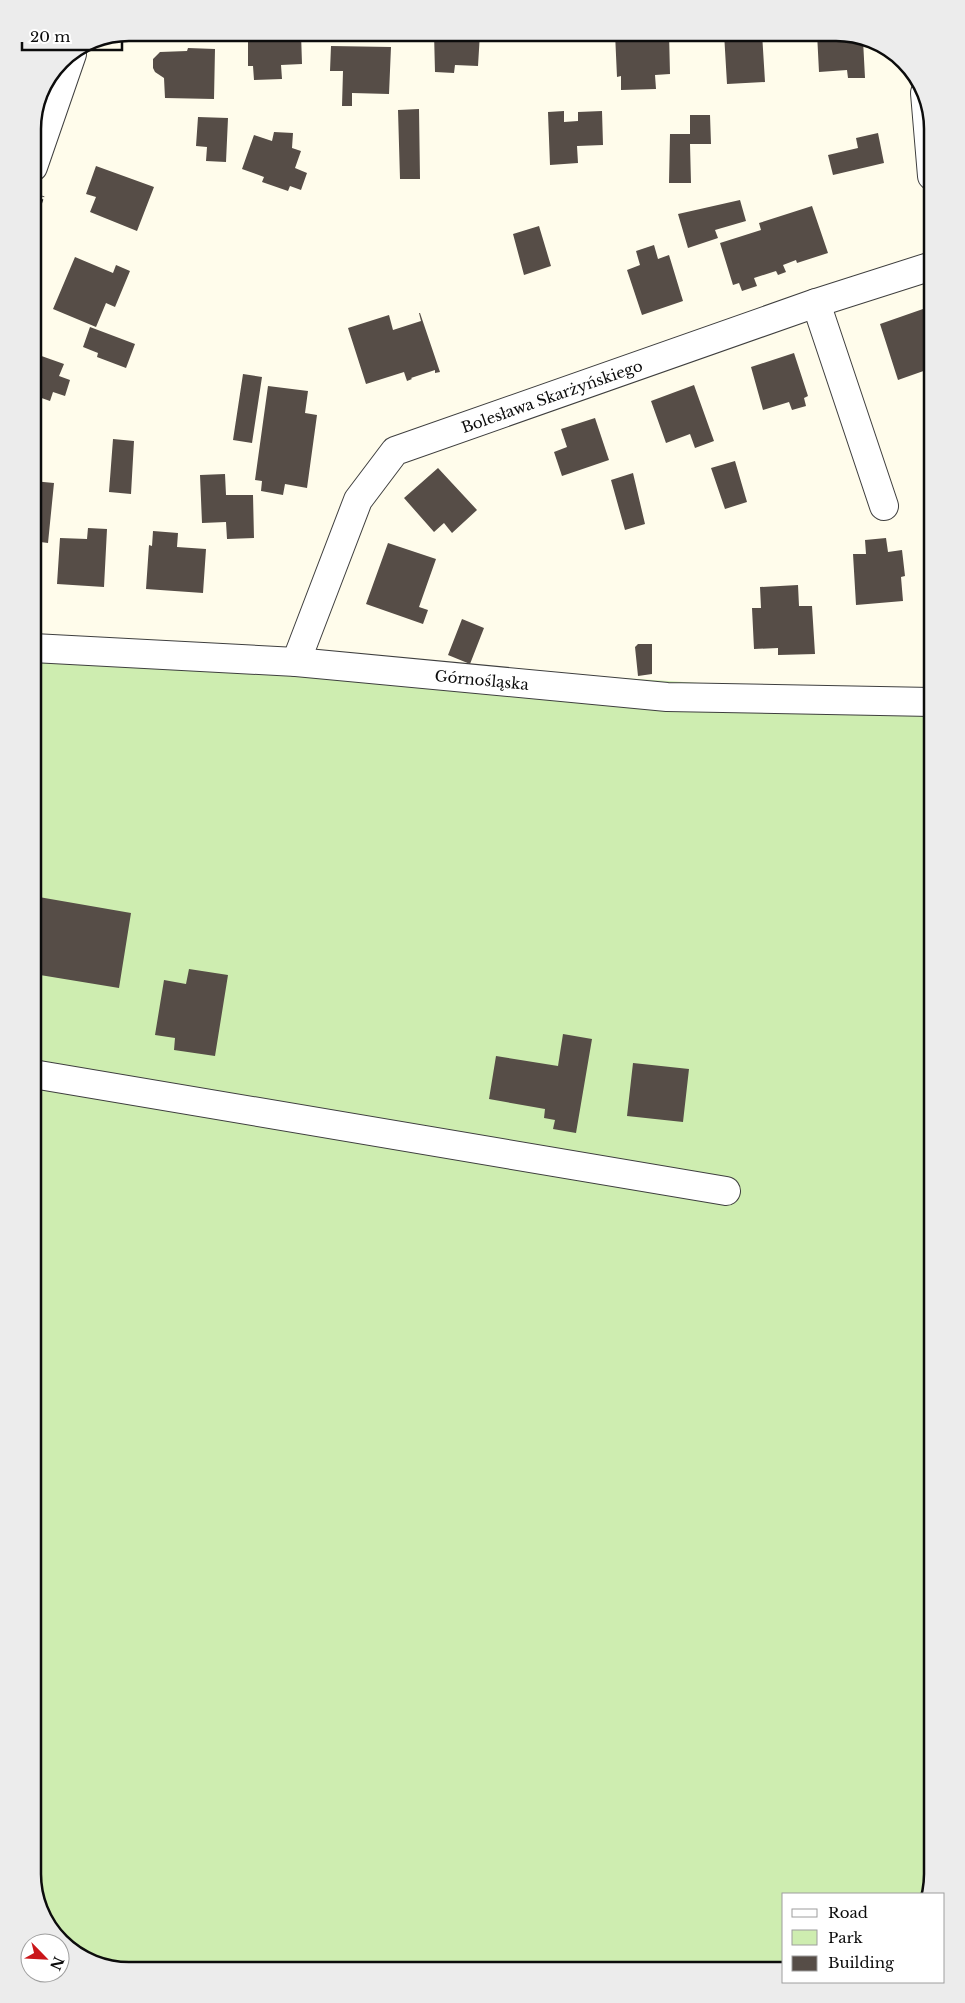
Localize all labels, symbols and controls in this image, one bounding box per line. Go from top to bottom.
scale bar [22,20,122,52]
text: 20 m [30,27,70,46]
street label: Bolesława Skarżyńskiego [459,355,645,437]
street label: Górnośląska [434,666,530,693]
legend [782,1893,945,1983]
text: Road [828,1903,868,1922]
text: Park [828,1928,864,1947]
north arrow [20,1933,70,1983]
text: Building [828,1953,895,1972]
text: N [46,1954,68,1973]

